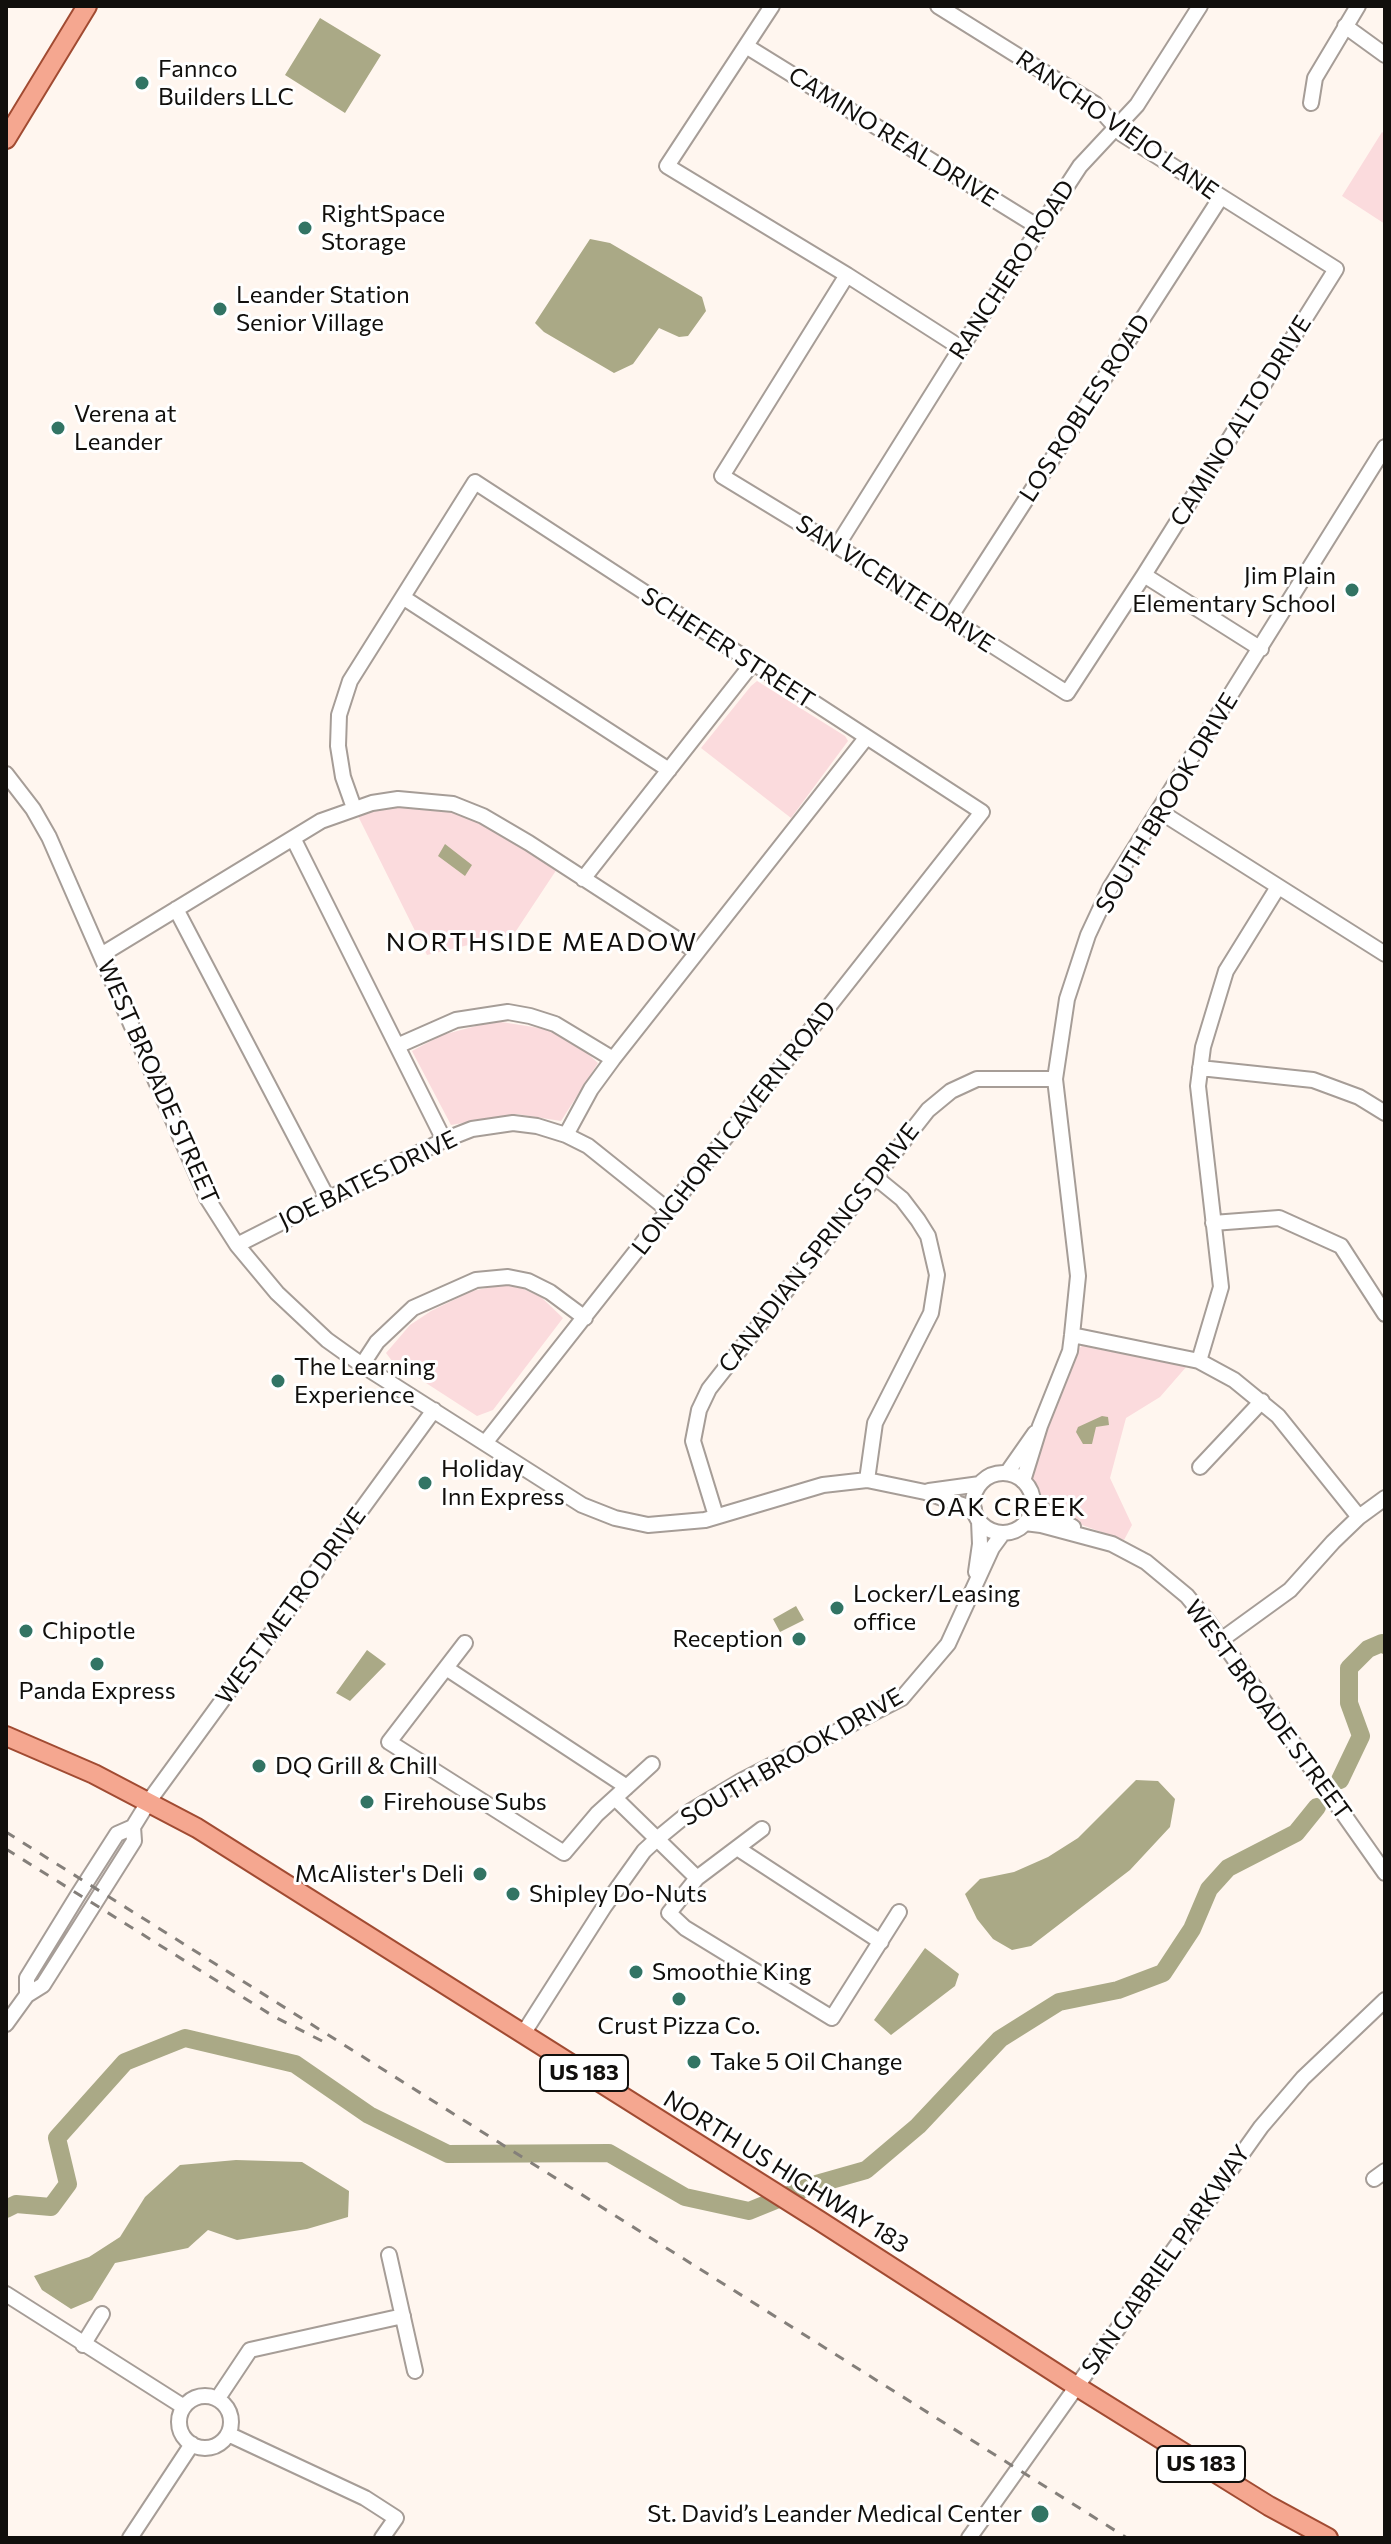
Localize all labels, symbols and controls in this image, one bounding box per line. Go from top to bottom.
street label: RANCHO VIEJO LANE [1010,44,1224,206]
place label: Fannco Builders LLC [158,55,294,111]
street label: CAMINO REAL DRIVE [783,61,1003,213]
marker: Fannco Builders LLC [133,74,151,92]
street label: RANCHERO ROAD [943,175,1081,365]
place label: RightSpace Storage [321,200,445,256]
marker: RightSpace Storage [296,219,314,237]
place label: Leander Station Senior Village [236,281,410,337]
marker: Leander Station Senior Village [211,300,229,318]
street label: LOS ROBLES ROAD [1014,309,1156,507]
street label: CAMINO ALTO DRIVE [1164,310,1318,532]
place label: Verena at Leander [74,400,177,456]
marker: Verena at Leander [49,419,67,437]
street label: SAN VICENTE DRIVE [790,509,1000,659]
place label: Jim Plain Elementary School [1132,562,1336,618]
street label: SCHEFER STREET [636,581,820,715]
marker: Jim Plain Elementary School [1343,581,1361,599]
street label: SOUTH BROOK DRIVE [1090,688,1244,918]
district label: NORTHSIDE MEADOW [386,926,698,958]
street label: WEST BROADE STREET [91,955,225,1209]
street label: LONGHORN CAVERN ROAD [626,995,842,1261]
street label: CANADIAN SPRINGS DRIVE [713,1117,925,1379]
street label: JOE BATES DRIVE [274,1124,462,1236]
place label: The Learning Experience [294,1353,436,1409]
marker: The Learning Experience [269,1372,287,1390]
place label: Holiday Inn Express [441,1455,565,1511]
marker: Holiday Inn Express [416,1474,434,1492]
district label: OAK CREEK [925,1491,1087,1523]
street label: WEST METRO DRIVE [210,1502,372,1710]
place label: Locker/Leasing office [853,1580,1020,1636]
street label: WEST BROADE STREET [1179,1594,1357,1826]
marker: Locker/Leasing office [828,1599,846,1617]
place label: Chipotle [42,1617,135,1645]
marker: Chipotle [17,1622,35,1640]
place label: Reception [672,1625,783,1653]
marker: Reception [790,1630,808,1648]
marker: Panda Express [88,1655,106,1673]
place label: Panda Express [18,1677,176,1705]
street label: SOUTH BROOK DRIVE [676,1682,908,1832]
place label: DQ Grill & Chill [275,1752,438,1780]
marker: DQ Grill & Chill [250,1757,268,1775]
place label: Firehouse Subs [383,1788,547,1816]
marker: Firehouse Subs [358,1793,376,1811]
place label: McAlister's Deli [295,1860,464,1888]
marker: McAlister's Deli [471,1865,489,1883]
place label: Shipley Do-Nuts [529,1880,707,1908]
marker: Shipley Do-Nuts [504,1885,522,1903]
place label: Smoothie King [652,1958,812,1986]
marker: Smoothie King [627,1963,645,1981]
marker: Crust Pizza Co. [670,1990,688,2008]
place label: Crust Pizza Co. [598,2012,760,2040]
place label: Take 5 Oil Change [710,2048,902,2076]
marker: Take 5 Oil Change [685,2053,703,2071]
road number: US 183 [540,2055,628,2091]
street label: NORTH US HIGHWAY 183 [658,2085,914,2259]
street label: SAN GABRIEL PARKWAY [1076,2140,1256,2380]
road number: US 183 [1157,2446,1245,2482]
place label: St. David’s Leander Medical Center [647,2500,1022,2528]
marker: St. David’s Leander Medical Center [1029,2503,1051,2525]

